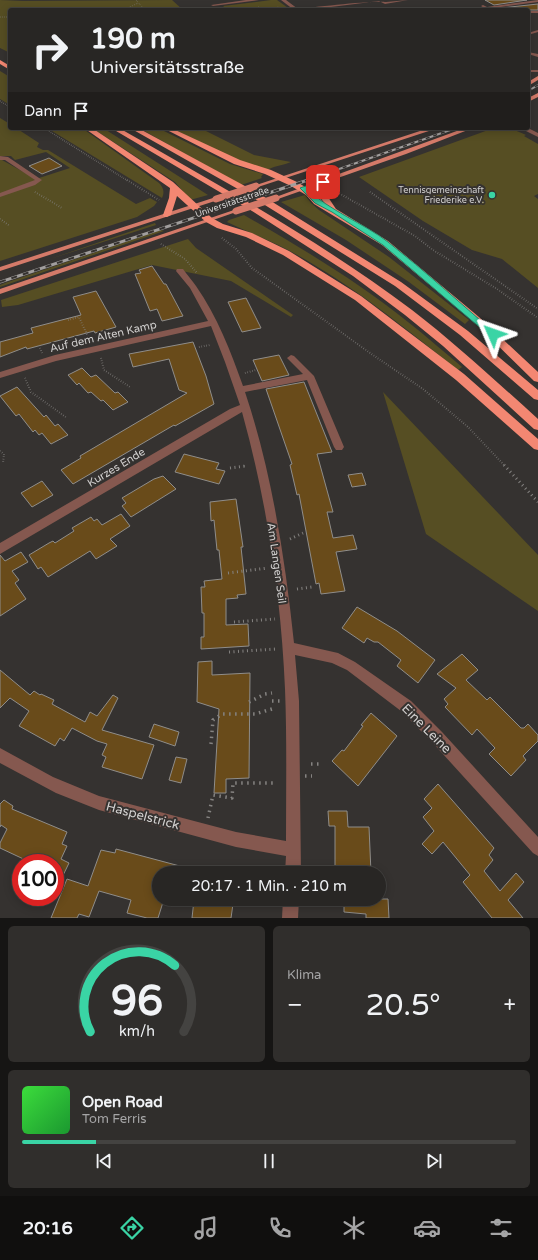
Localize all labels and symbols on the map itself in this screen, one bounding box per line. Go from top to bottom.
pin [306,165,340,199]
street label: Universitätsstraße [194,185,270,220]
place label: Tennisgemeinschaft Friederike e.V. [398,185,485,206]
marker: Tennisgemeinschaft Friederike e.V. [487,190,497,200]
position arrow [472,313,514,355]
street label: Auf dem Alten Kamp [48,318,158,355]
street label: Kurzes Ende [85,445,147,490]
street label: Am Langen Seil [264,522,289,604]
street label: Eine Leine [398,701,454,757]
street label: Haspelstrick [104,798,181,833]
speed limit sign: 100 [12,854,64,906]

